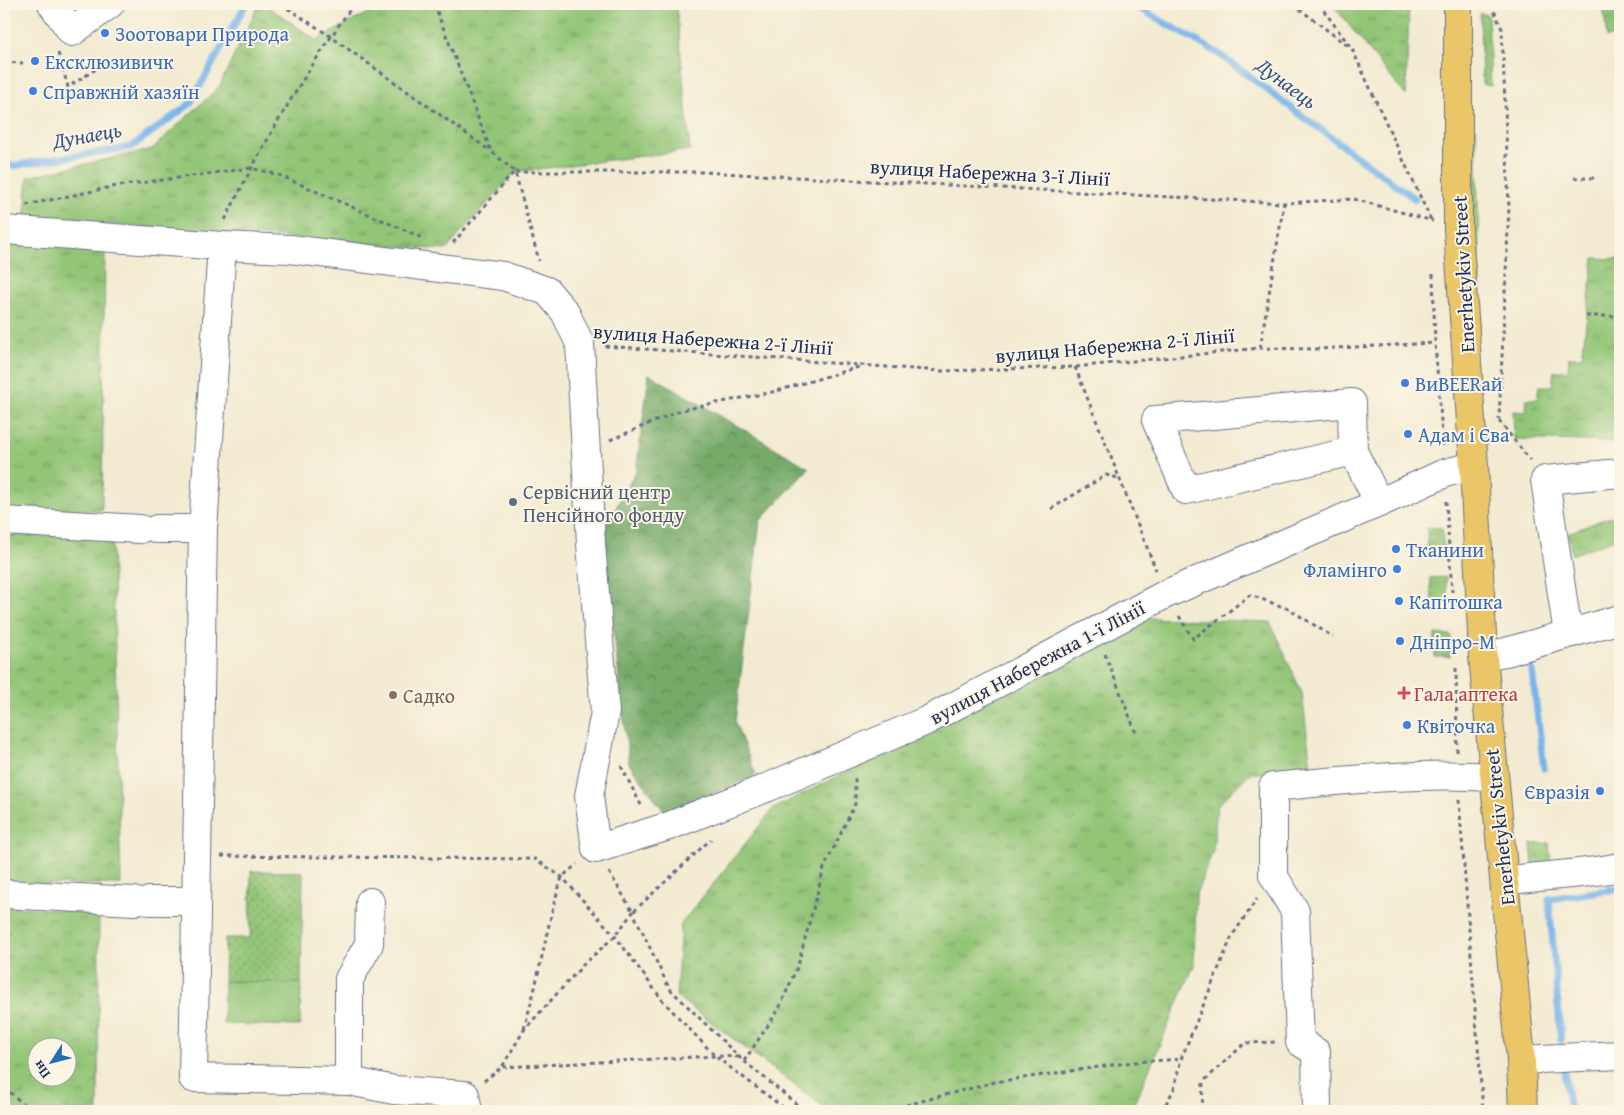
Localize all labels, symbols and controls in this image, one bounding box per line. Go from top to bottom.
place label: Зоотовари Природа [115,19,289,48]
marker: Зоотовари Природа [99,27,111,39]
place label: Ексклюзивичк [45,47,174,76]
water label: Дунаець [1249,49,1324,116]
marker: Ексклюзивичк [29,55,41,67]
place label: Справжній хазяїн [43,77,200,106]
marker: Справжній хазяїн [27,85,39,97]
water label: Дунаець [49,114,124,156]
street label: вулиця Набережна 3-ї Лінії [869,151,1111,193]
street label: Enerhetykiv Street [1444,195,1482,353]
street label: вулиця Набережна 2-ї Лінії [592,316,834,362]
street label: вулиця Набережна 2-ї Лінії [994,320,1236,370]
place label: ВиBEERай [1415,369,1503,398]
marker: ВиBEERай [1399,377,1411,389]
place label: Адам і Єва [1418,420,1510,449]
marker: Адам і Єва [1402,428,1414,440]
place label: Сервісний центр Пенсійного фонду [523,477,684,529]
marker: Сервісний центр Пенсійного фонду [507,496,519,508]
place label: Тканини [1406,535,1484,564]
marker: Тканини [1390,543,1402,555]
place label: Фламінго [1303,555,1387,584]
marker: Фламінго [1391,563,1403,575]
place label: Капітошка [1409,587,1503,616]
street label: вулиця Набережна 1-ї Лінії [924,593,1150,731]
marker: Капітошка [1393,595,1405,607]
place label: Дніпро-М [1409,627,1495,656]
marker: Дніпро-М [1394,635,1406,647]
place label: Гала аптека [1414,679,1518,708]
place label: Садко [403,681,455,710]
marker: Гала аптека [1398,687,1410,699]
marker: Садко [387,689,399,701]
place label: Квіточка [1417,711,1496,740]
marker: Квіточка [1401,719,1413,731]
street label: Enerhetykiv Street [1476,747,1522,907]
place label: Євразія [1525,777,1590,806]
marker: Євразія [1594,785,1606,797]
north arrow [28,1038,78,1088]
text: Пн [28,1056,55,1083]

